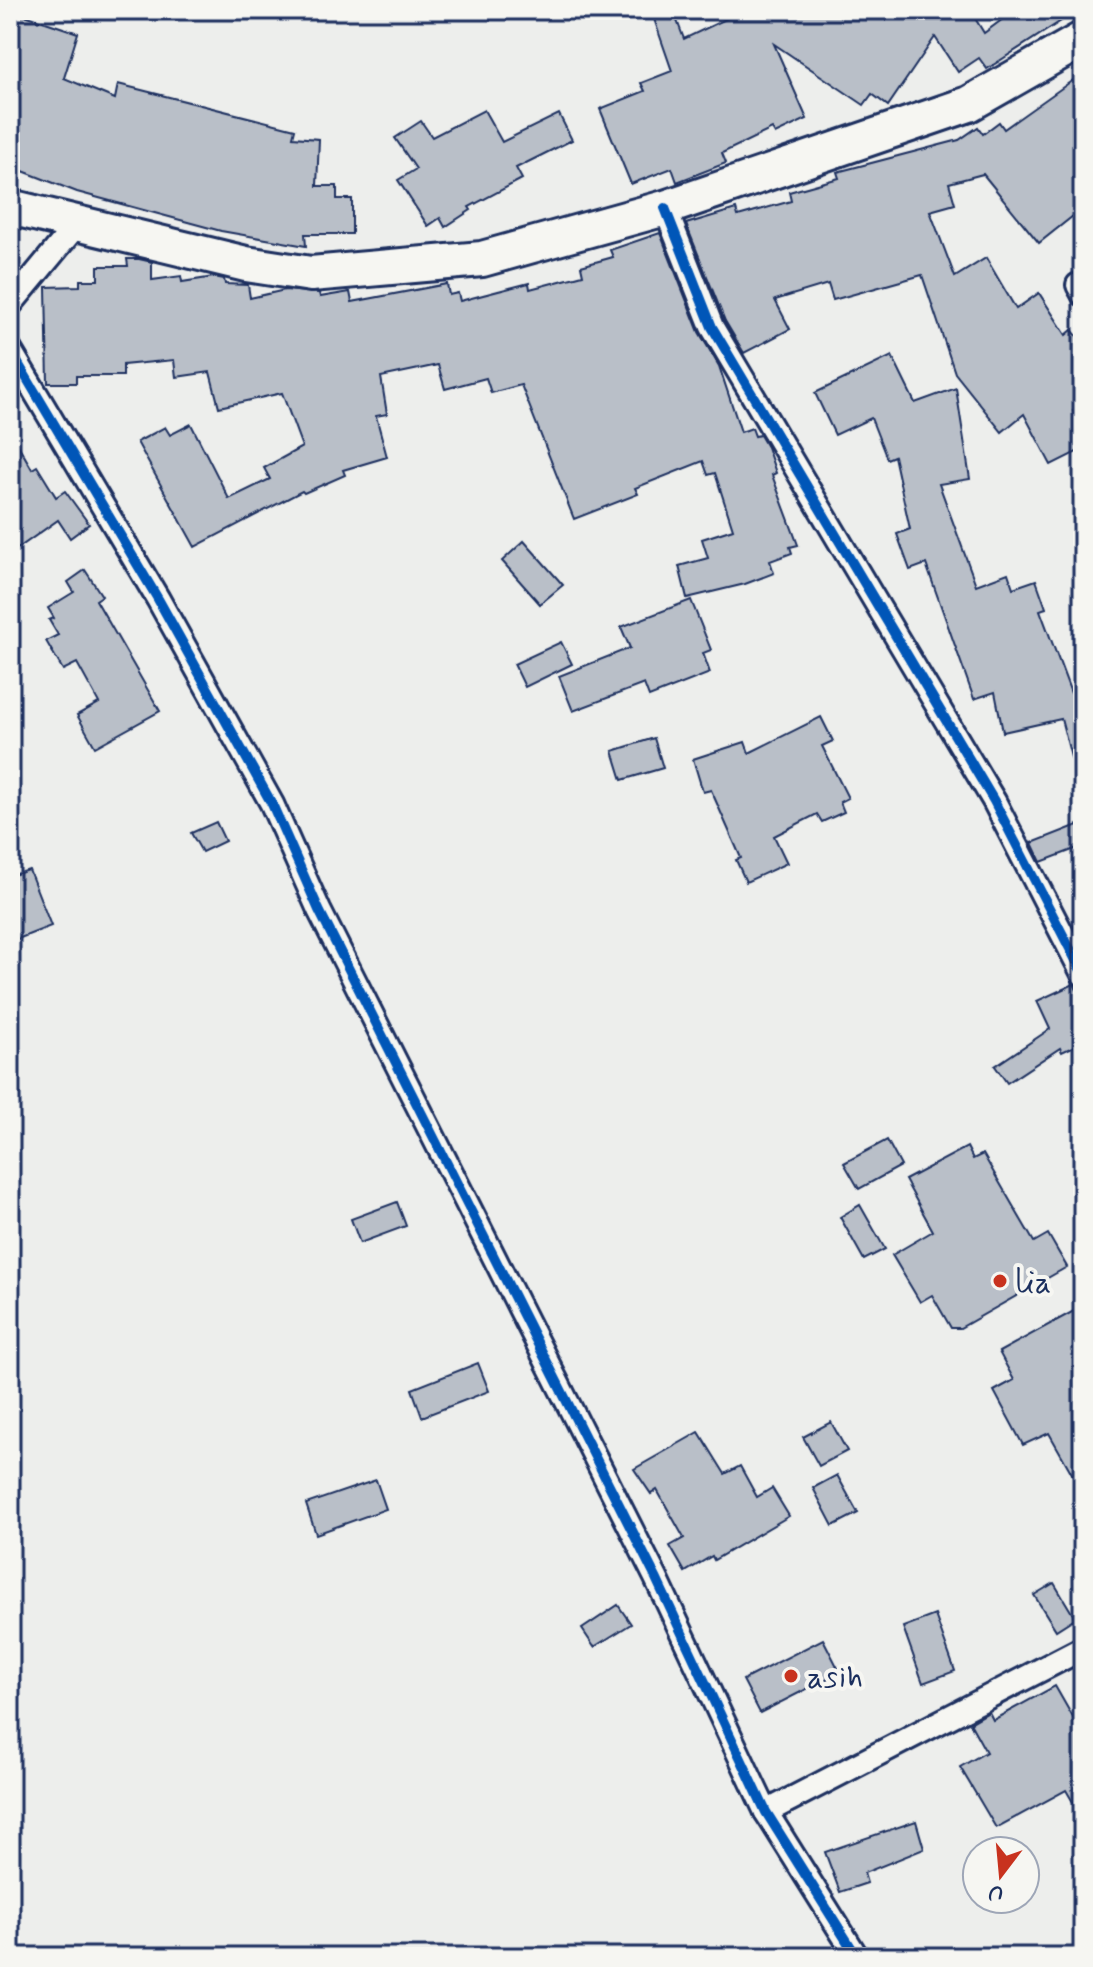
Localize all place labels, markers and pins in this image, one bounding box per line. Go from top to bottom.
place label: lia [1016,1262,1051,1304]
marker: lia [991,1272,1009,1290]
place label: asih [807,1657,863,1699]
marker: asih [782,1667,800,1685]

